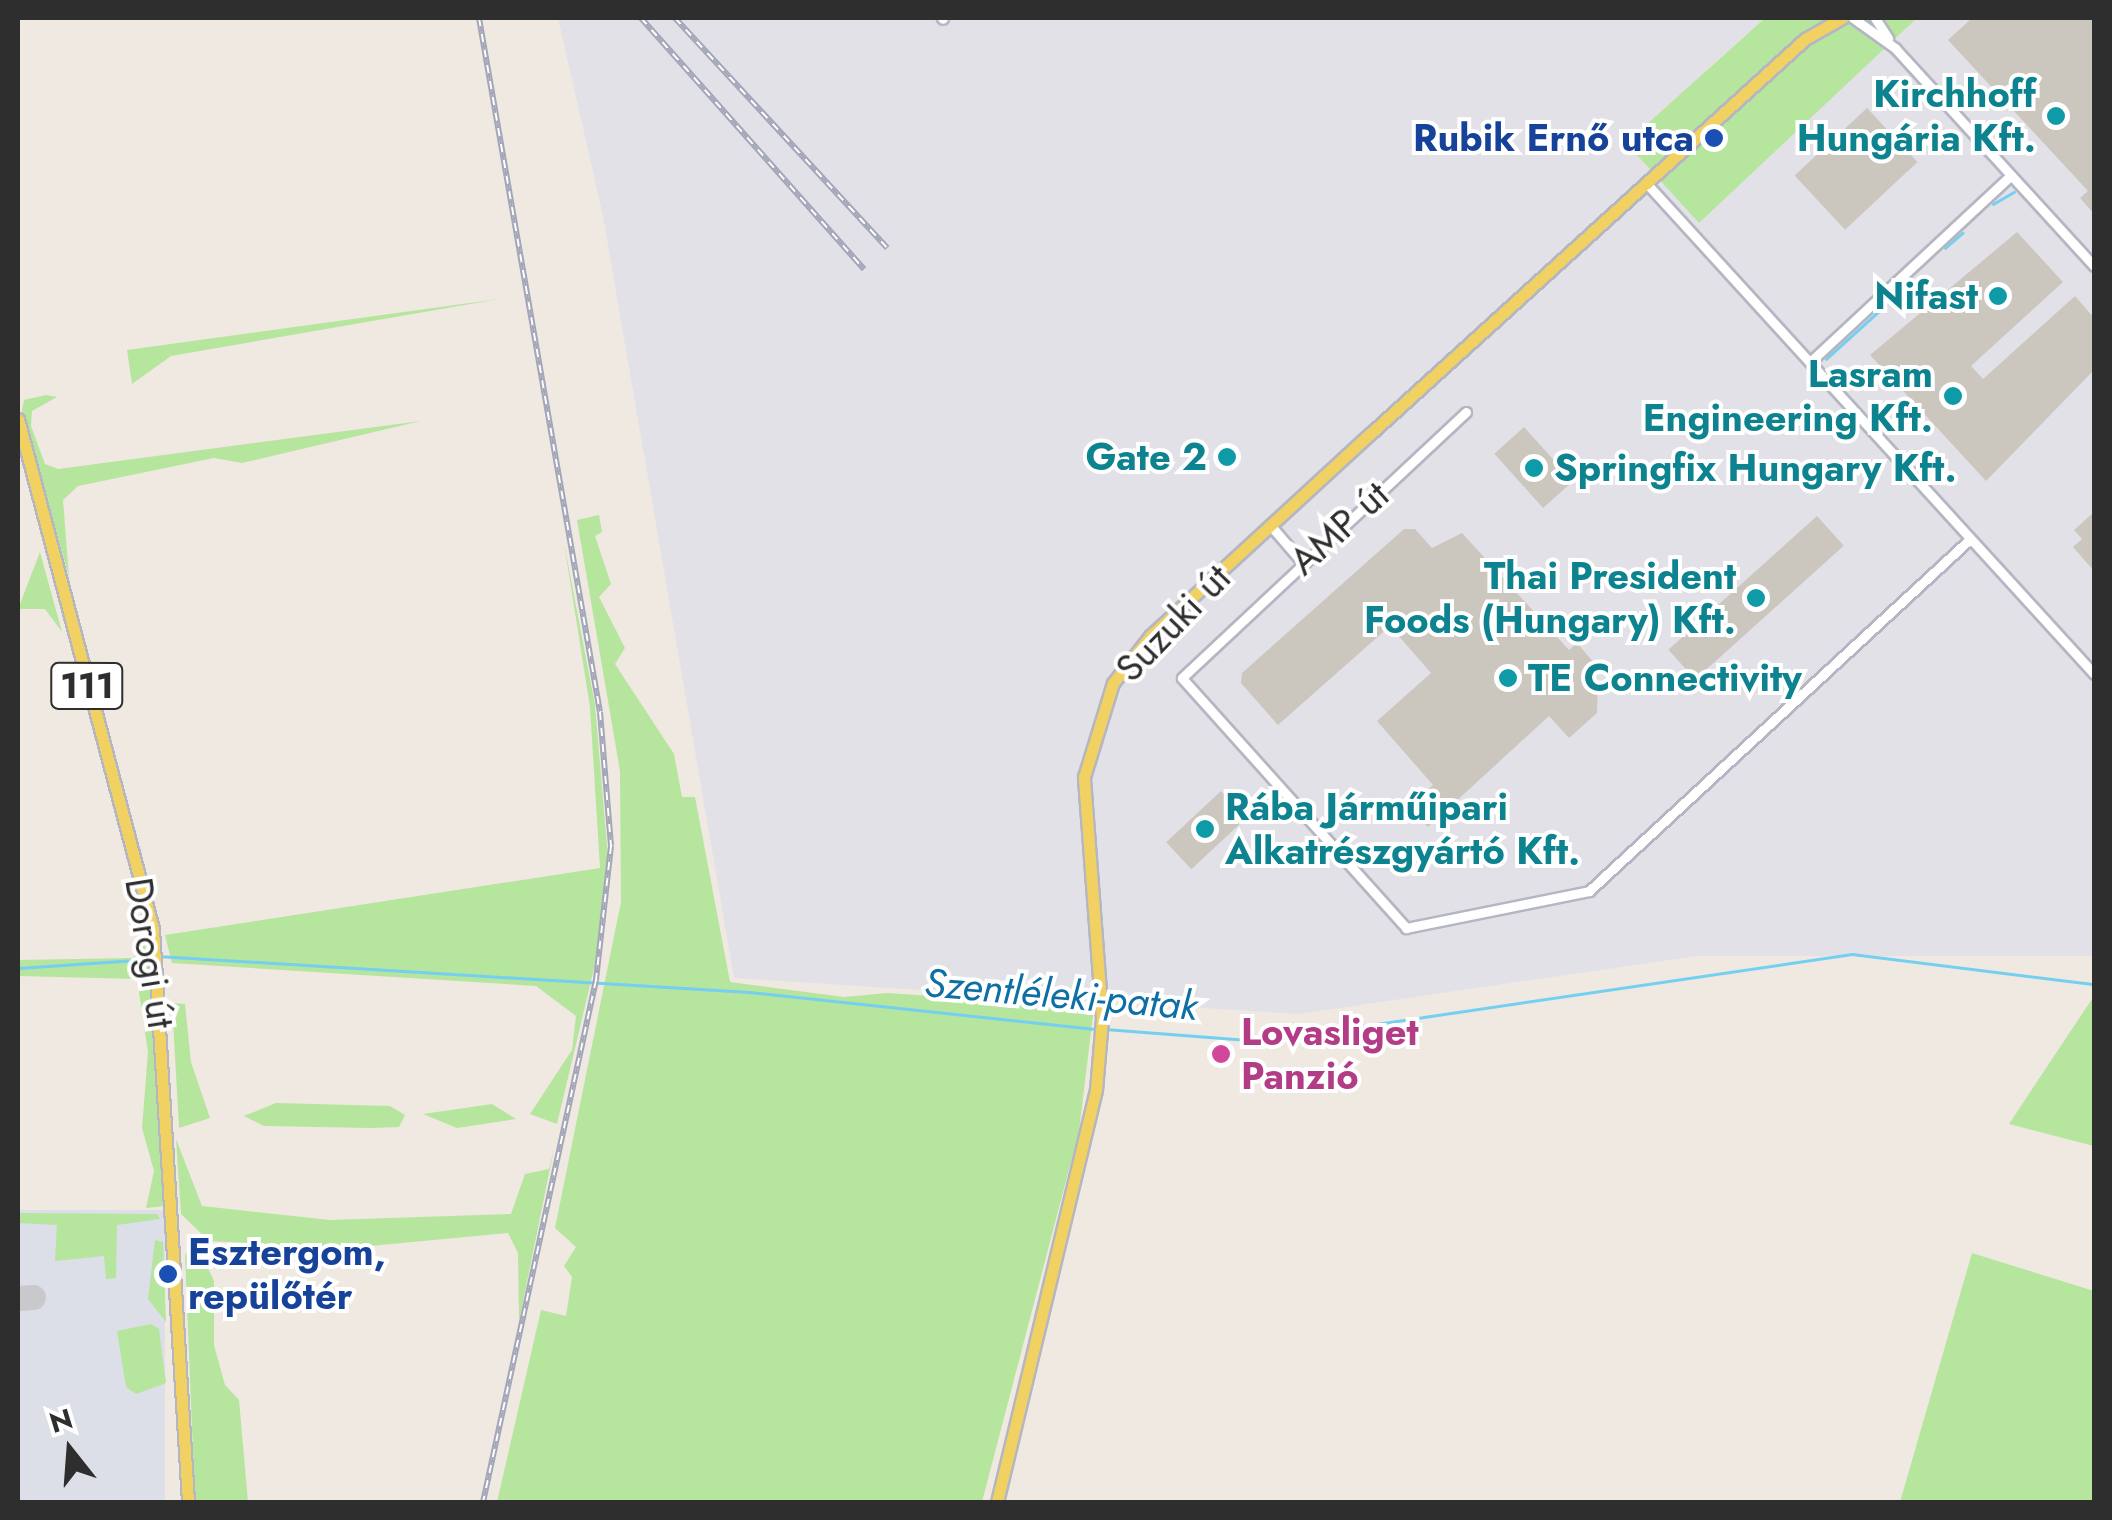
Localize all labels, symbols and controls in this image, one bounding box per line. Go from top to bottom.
place label: Kirchhoff Hungária Kft. [1797,71,2036,160]
marker: Kirchhoff Hungária Kft. [2045,105,2067,127]
place label: Rubik Ernő utca [1413,115,1694,161]
marker: Rubik Ernő utca [1703,127,1725,149]
place label: Nifast [1874,273,1978,319]
marker: Nifast [1987,285,2009,307]
place label: Lasram Engineering Kft. [1643,351,1933,440]
marker: Lasram Engineering Kft. [1942,385,1964,407]
place label: Gate 2 [1085,434,1207,480]
place label: Springfix Hungary Kft. [1554,445,1957,491]
marker: Gate 2 [1216,446,1238,468]
marker: Springfix Hungary Kft. [1523,457,1545,479]
street label: AMP út [1280,472,1398,584]
place label: Thai President Foods (Hungary) Kft. [1364,553,1736,642]
street label: Suzuki út [1106,555,1240,691]
marker: Thai President Foods (Hungary) Kft. [1745,587,1767,609]
place label: TE Connectivity [1528,655,1802,701]
road number: 111 [49,656,124,716]
marker: TE Connectivity [1497,667,1519,689]
place label: Rába Járműipari Alkatrészgyártó Kft. [1225,784,1580,874]
marker: Rába Járműipari Alkatrészgyártó Kft. [1194,818,1216,840]
street label: Dorogi út [116,874,184,1032]
water label: Szentléleki-patak [922,958,1200,1030]
place label: Lovasliget Panzió [1241,1009,1419,1098]
marker: Lovasliget Panzió [1210,1043,1232,1065]
place label: Esztergom, repülőtér [188,1229,386,1318]
marker: Esztergom, repülőtér [157,1263,179,1285]
text: N [44,1398,78,1444]
north arrow [20,1400,120,1500]

